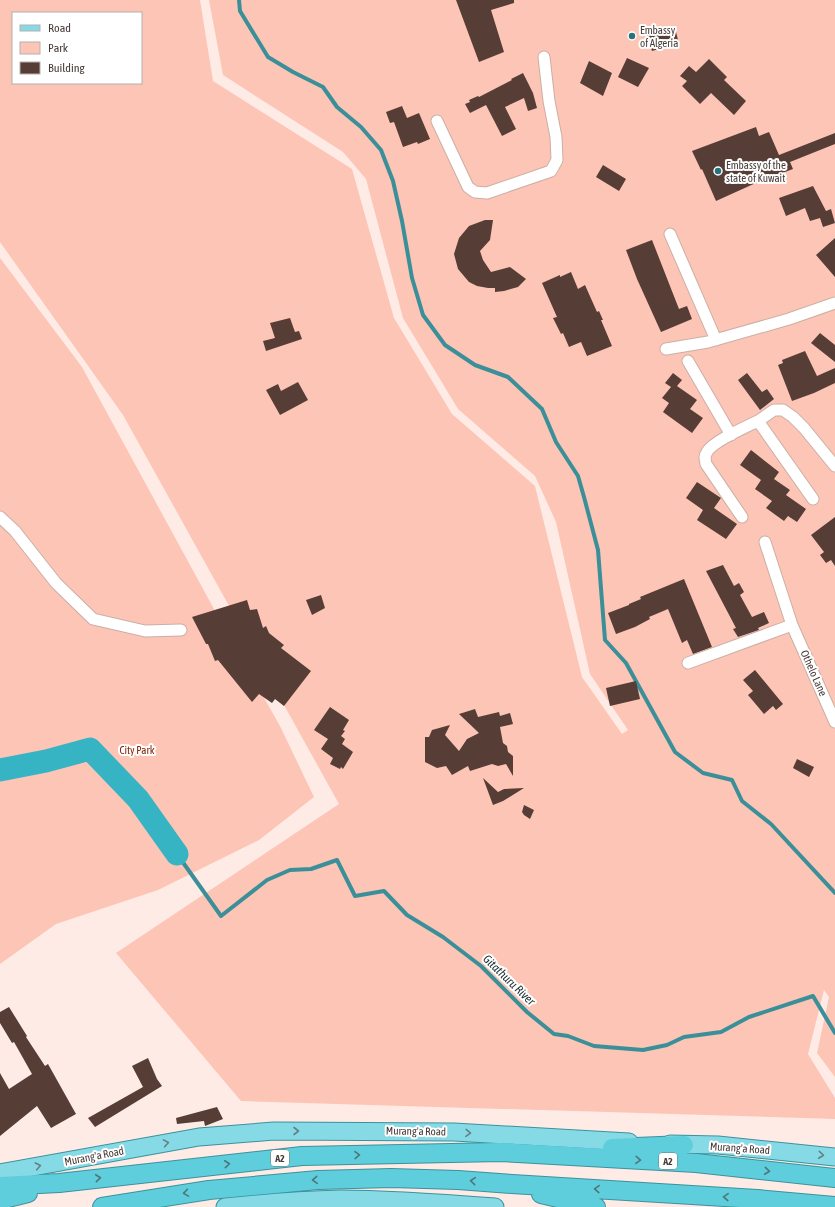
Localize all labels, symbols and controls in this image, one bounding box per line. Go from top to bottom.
legend [12,12,142,84]
text: Road [48,21,71,35]
place label: Embassy of Algeria [640,24,678,49]
marker: Embassy of Algeria [627,31,637,41]
text: Park [48,41,69,55]
text: Building [48,61,86,75]
place label: Embassy of the state of Kuwait [726,159,786,184]
marker: Embassy of the state of Kuwait [713,166,723,176]
street label: Othelo Lane [799,648,829,698]
park label: City Park [119,744,155,756]
water label: Gitathuru River [480,952,538,1009]
street label: Murang'a Road [386,1124,446,1138]
one-way arrow [293,1127,299,1135]
one-way arrow [464,1128,471,1137]
one-way arrow [163,1139,169,1147]
street label: Murang'a Road [709,1140,771,1156]
street label: Murang'a Road [63,1144,125,1168]
road number: A2 [271,1150,289,1166]
one-way arrow [354,1151,360,1159]
one-way arrow [818,1151,824,1160]
road number: A2 [659,1153,677,1169]
one-way arrow [635,1155,641,1164]
one-way arrow [224,1159,230,1168]
one-way arrow [35,1163,42,1171]
one-way arrow [764,1166,770,1175]
one-way arrow [95,1174,101,1183]
one-way arrow [312,1176,318,1185]
one-way arrow [470,1176,476,1185]
one-way arrow [594,1185,600,1194]
one-way arrow [183,1189,189,1197]
one-way arrow [723,1193,729,1202]

